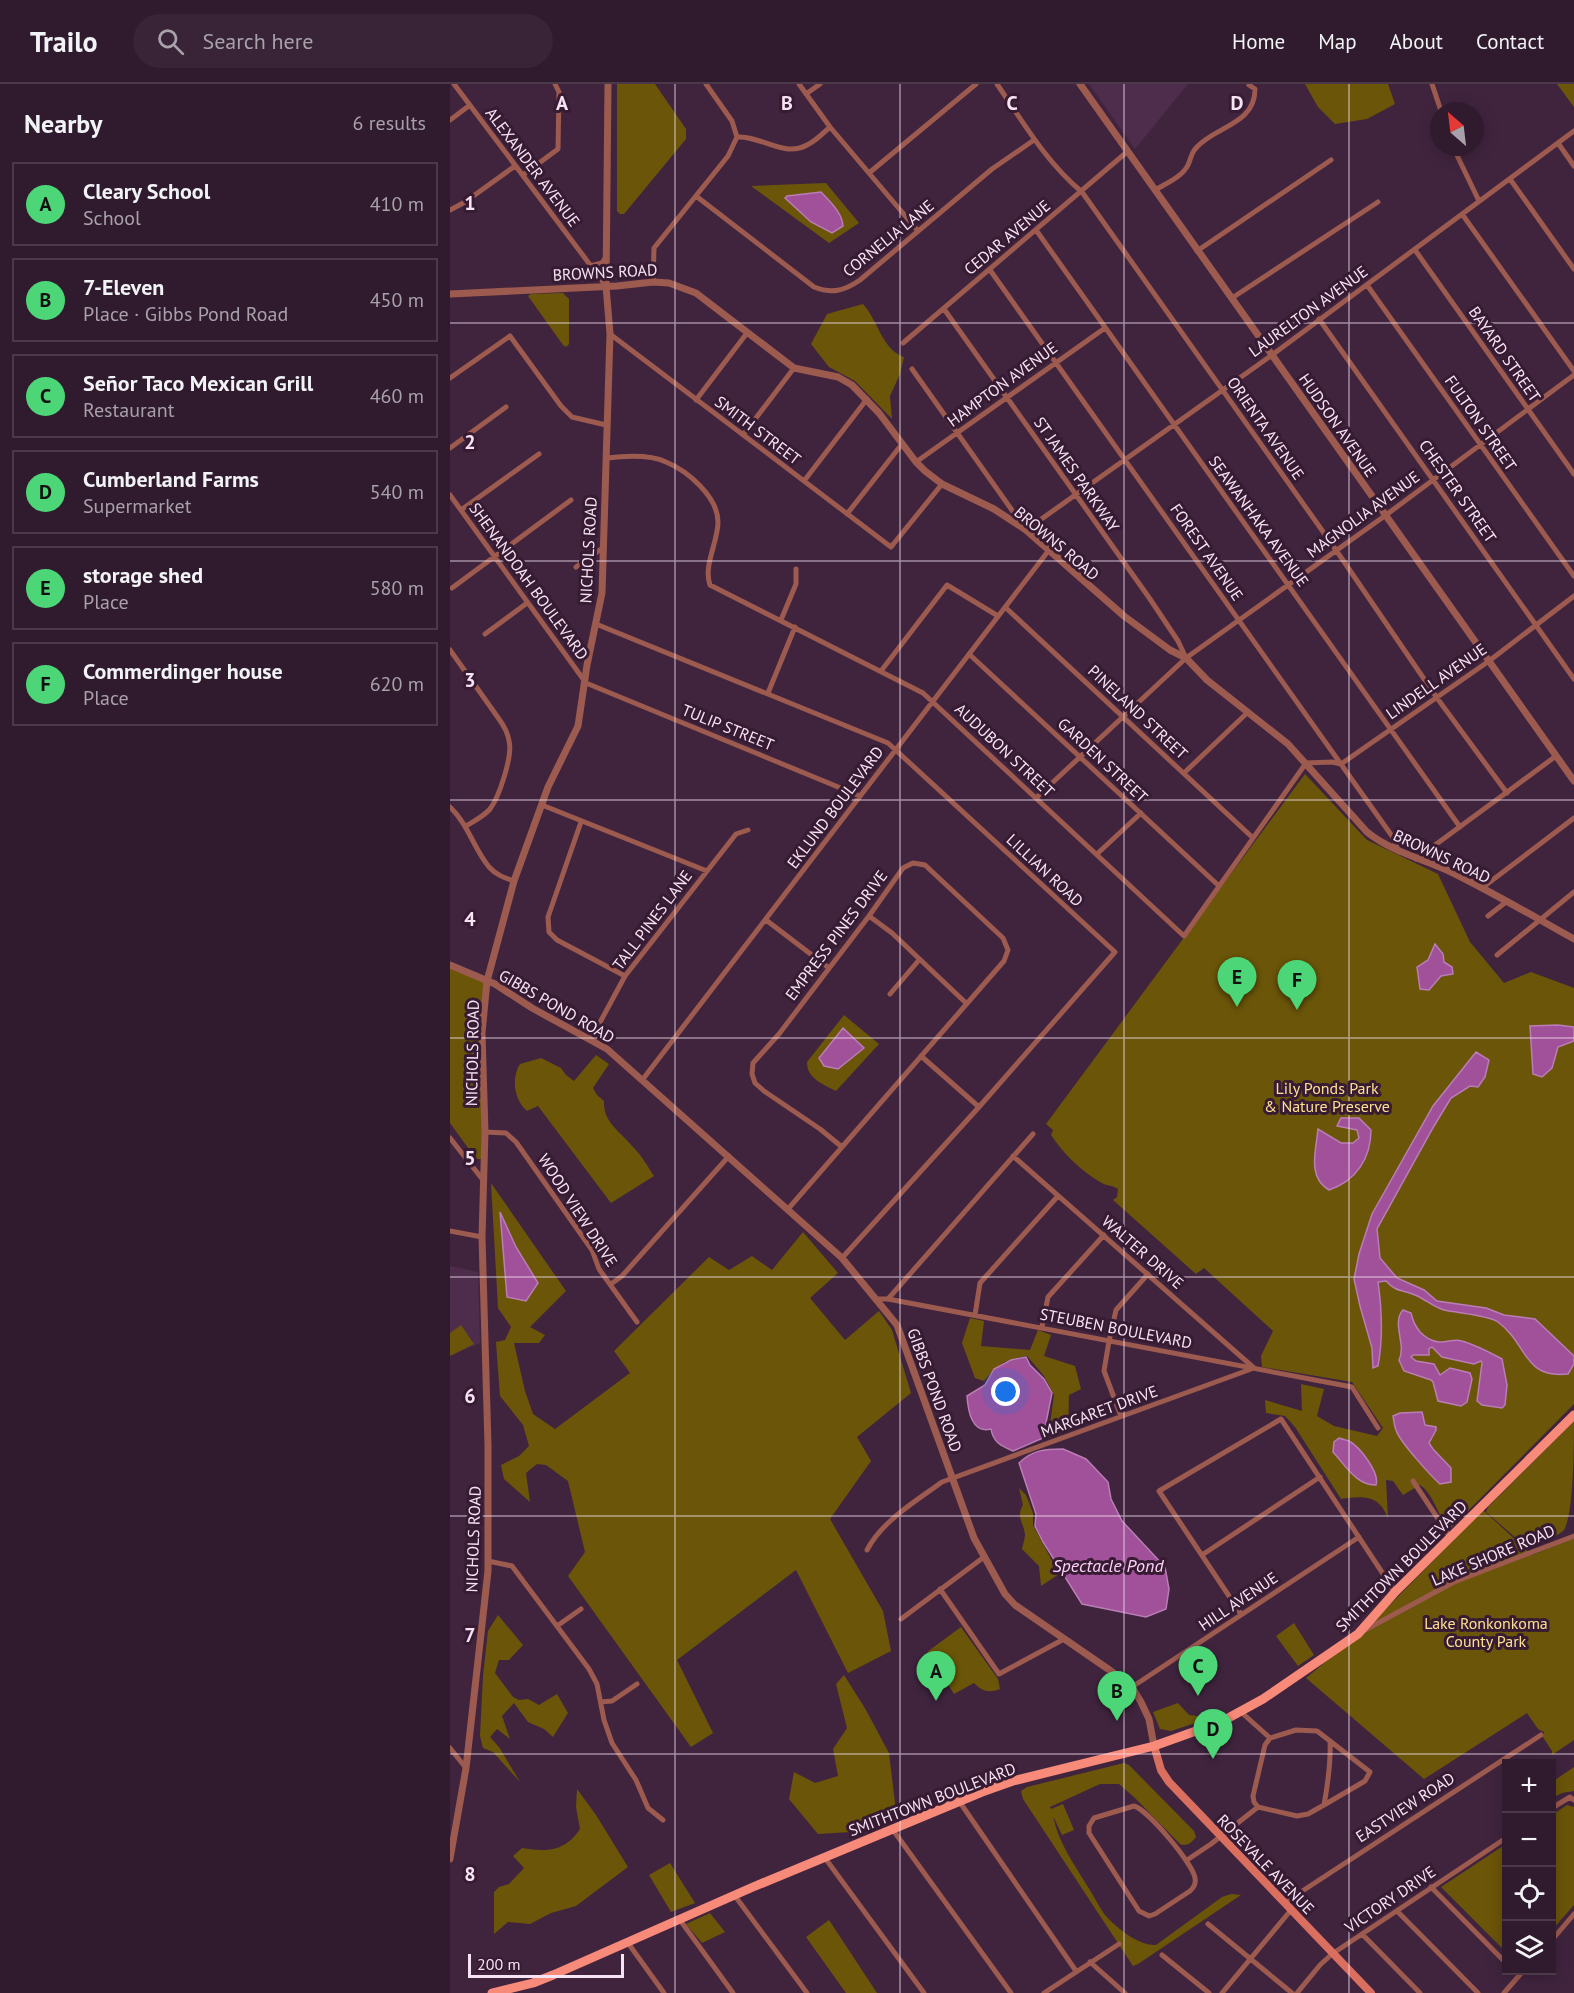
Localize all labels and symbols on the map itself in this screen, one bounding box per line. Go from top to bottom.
text: B [781,90,793,116]
text: C [1006,90,1018,116]
text: D [1231,90,1244,116]
north arrow [1430,102,1484,156]
street label: ALEXANDER AVENUE [482,103,584,231]
text: 1 [464,190,476,216]
street label: CORNELIA LANE [838,195,938,281]
street label: CEDAR AVENUE [960,195,1054,279]
street label: BROWNS ROAD [552,259,658,285]
street label: LAURELTON AVENUE [1245,261,1371,361]
street label: BAYARD STREET [1465,302,1545,406]
street label: HAMPTON AVENUE [943,337,1061,431]
street label: HUDSON AVENUE [1295,369,1381,481]
street label: FULTON STREET [1441,371,1521,475]
street label: ORIENTA AVENUE [1223,373,1309,483]
street label: SMITH STREET [711,391,805,469]
street label: ST JAMES PARKWAY [1030,413,1124,535]
text: 2 [464,429,476,455]
street label: CHESTER STREET [1415,436,1501,546]
street label: SEAWANHAKA AVENUE [1205,452,1313,590]
street label: MAGNOLIA AVENUE [1303,466,1423,562]
street label: NICHOLS ROAD [575,496,601,604]
street label: SHENANDOAH BOULEVARD [465,499,593,663]
street label: FOREST AVENUE [1166,500,1248,604]
street label: BROWNS ROAD [1010,502,1104,584]
street label: LINDELL AVENUE [1382,639,1490,723]
street label: PINELAND STREET [1084,661,1192,763]
text: 3 [464,667,476,693]
street label: TULIP STREET [679,699,777,755]
street label: AUDUBON STREET [951,699,1059,801]
street label: GARDEN STREET [1054,713,1152,807]
street label: EKLUND BOULEVARD [783,742,887,872]
street label: BROWNS ROAD [1390,825,1494,887]
street label: LILLIAN ROAD [1002,829,1088,911]
street label: TALL PINES LANE [608,866,696,974]
street label: EMPRESS PINES DRIVE [781,866,891,1004]
text: 4 [464,906,476,932]
pin: E [1218,958,1256,1007]
pin: F [1278,960,1316,1010]
street label: GIBBS POND ROAD [496,965,618,1047]
street label: NICHOLS ROAD [461,1000,483,1106]
park label: Lily Ponds Park & Nature Preserve [1264,1078,1390,1116]
text: 5 [464,1145,476,1171]
street label: WOOD VIEW DRIVE [534,1150,622,1270]
street label: WALTER DRIVE [1098,1211,1188,1293]
street label: STEUBEN BOULEVARD [1038,1303,1194,1353]
street label: GIBBS POND ROAD [903,1325,967,1455]
your location [991,1377,1020,1406]
street label: MARGARET DRIVE [1038,1381,1160,1441]
text: 6 [464,1383,476,1409]
street label: NICHOLS ROAD [461,1485,485,1593]
street label: SMITHTOWN BOULEVARD [1331,1496,1471,1636]
street label: LAKE SHORE ROAD [1428,1520,1558,1590]
water label: Spectacle Pond [1052,1554,1164,1577]
street label: HILL AVENUE [1195,1567,1281,1635]
park label: Lake Ronkonkoma County Park [1424,1613,1548,1651]
text: 7 [464,1622,476,1648]
pin: C [1178,1646,1218,1696]
pin: A [916,1652,956,1701]
pin: B [1098,1672,1136,1721]
pin: D [1194,1710,1233,1759]
street label: SMITHTOWN BOULEVARD [845,1758,1019,1840]
street label: EASTVIEW ROAD [1352,1768,1458,1846]
street label: ROSEVALE AVENUE [1213,1810,1319,1918]
text: 8 [464,1861,476,1887]
street label: VICTORY DRIVE [1340,1861,1439,1937]
scale bar [468,1951,624,1978]

